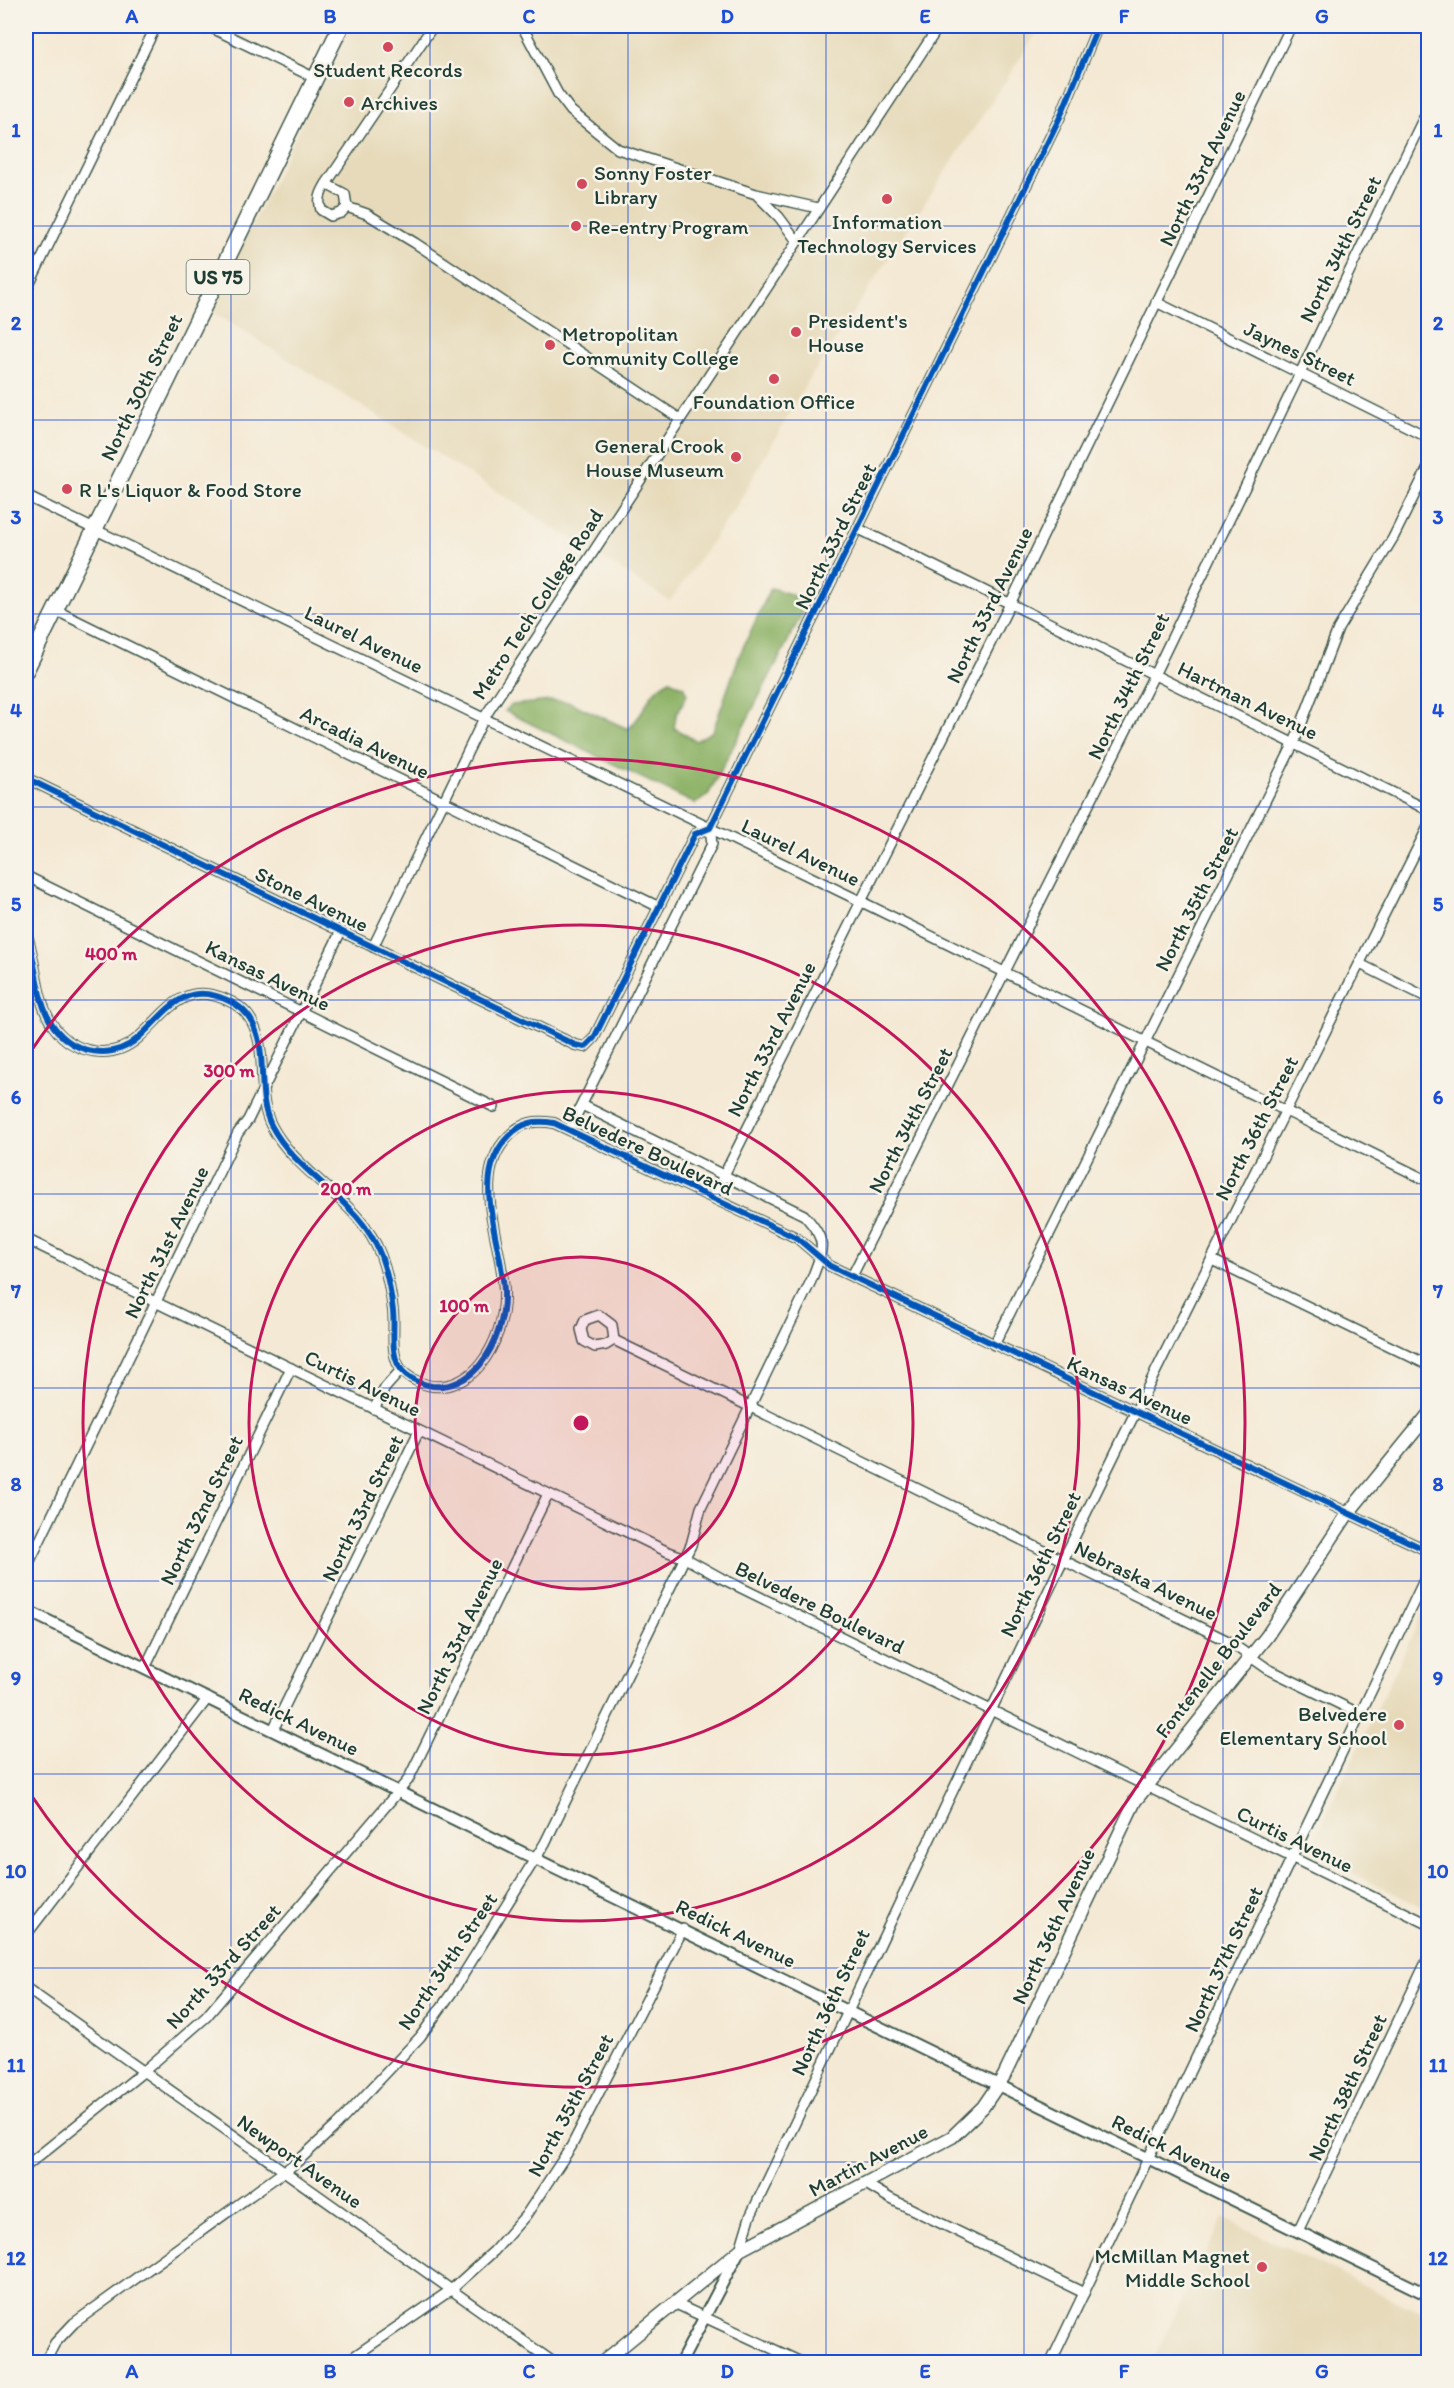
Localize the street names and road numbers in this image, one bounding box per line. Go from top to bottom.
street label: North 33rd Avenue [1153,86,1251,250]
street label: North 34th Street [1294,171,1386,327]
road number: US 75 [186,260,250,294]
street label: North 30th Street [95,309,188,465]
street label: Jaynes Street [1240,315,1360,391]
street label: North 33rd Street [789,458,881,613]
street label: Metro Tech College Road [466,504,608,704]
street label: North 33rd Avenue [940,523,1038,687]
street label: Laurel Avenue [301,600,427,678]
street label: North 34th Street [1082,608,1174,764]
street label: Hartman Avenue [1174,655,1322,745]
street label: Arcadia Avenue [296,700,434,784]
street label: Laurel Avenue [738,813,864,891]
street label: North 35th Street [1149,822,1243,975]
street label: Stone Avenue [251,861,373,937]
street label: Kansas Avenue [201,934,335,1016]
street label: North 33rd Avenue [721,957,821,1121]
street label: North 34th Street [862,1043,958,1197]
street label: North 36th Street [1209,1051,1303,1204]
street label: Belvedere Boulevard [559,1100,737,1200]
street label: North 31st Avenue [118,1162,214,1322]
street label: Curtis Avenue [301,1344,425,1422]
street label: Kansas Avenue [1063,1350,1197,1430]
street label: North 33rd Street [316,1430,408,1585]
street label: North 32nd Street [154,1431,248,1589]
street label: North 36th Street [994,1487,1086,1641]
street label: Nebraska Avenue [1070,1535,1222,1625]
street label: North 33rd Avenue [410,1554,508,1718]
street label: Belvedere Boulevard [731,1555,909,1659]
street label: Fontenelle Boulevard [1150,1577,1287,1743]
street label: Redick Avenue [235,1681,363,1761]
street label: Curtis Avenue [1233,1800,1357,1878]
street label: North 36th Avenue [1006,1844,1100,2008]
street label: North 37th Street [1178,1882,1268,2036]
street label: North 34th Street [392,1887,502,2034]
street label: Redick Avenue [672,1893,800,1973]
street label: North 33rd Street [160,1898,286,2034]
street label: North 36th Street [785,1925,875,2079]
street label: North 38th Street [1302,2009,1392,2164]
street label: North 35th Street [522,2029,618,2181]
street label: Redick Avenue [1108,2108,1236,2188]
street label: Newport Avenue [233,2109,367,2213]
street label: Martin Avenue [804,2118,932,2202]

